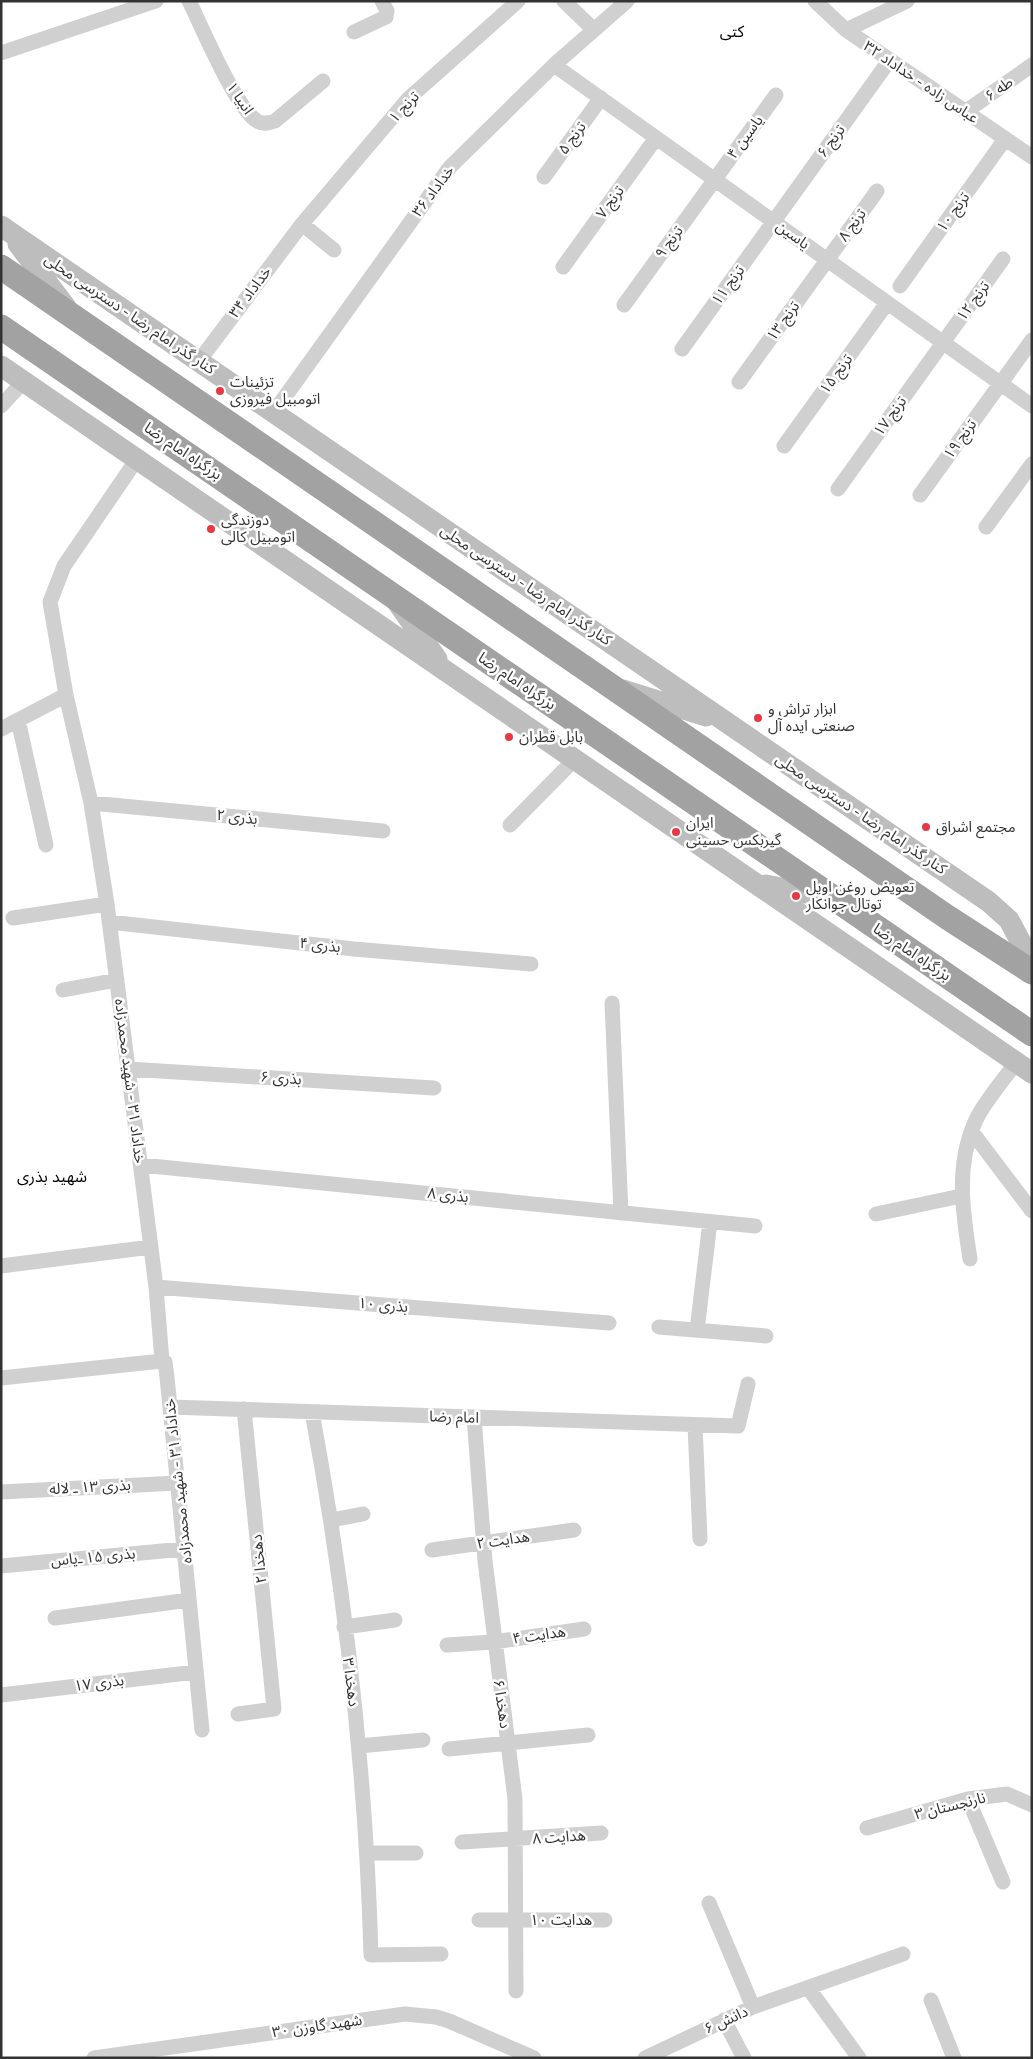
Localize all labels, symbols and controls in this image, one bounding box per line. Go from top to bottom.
district label: کتی [720,21,745,43]
street label: عباس زاده - خداداد ۳۲ [860,36,983,128]
street label: طه ۶ [981,72,1017,106]
street label: انبیا ۱ [222,78,258,118]
street label: ترنج ۱ [384,87,425,128]
street label: یاسین ۴ [722,111,768,163]
street label: ترنج ۵ [553,117,592,160]
street label: ترنج ۶ [812,120,851,163]
street label: خداداد ۳۶ [407,161,459,221]
street label: ترنج ۷ [591,181,630,224]
street label: ترنج ۱۰ [932,188,976,237]
street label: ترنج ۸ [833,204,872,247]
street label: یاسین [772,216,814,254]
street label: ترنج ۹ [650,221,689,264]
street label: کنار گذر امام رضا - دسترسی محلی [40,249,220,380]
street label: ترنج ۱۱ [707,261,751,310]
street label: خداداد ۳۴ [224,262,276,322]
street label: ترنج ۱۲ [952,277,996,326]
street label: ترنج ۱۳ [762,297,806,346]
street label: ترنج ۱۵ [815,350,859,399]
place label: تزئینات اتومبیل فیروزی [230,372,320,409]
marker: تزئینات اتومبیل فیروزی [214,385,226,397]
street label: ترنج ۱۷ [869,392,913,441]
street label: ترنج ۱۹ [939,415,983,464]
street label: بزرگراه امام رضا [140,418,226,485]
place label: دوزندگی اتومبیل کالی [221,510,295,547]
street label: کنار گذر امام رضا - دسترسی محلی [436,520,616,651]
marker: دوزندگی اتومبیل کالی [205,523,217,535]
street label: بزرگراه امام رضا [474,648,560,715]
place label: ابزار تراش و صنعتی ایده آل [768,699,855,736]
marker: ابزار تراش و صنعتی ایده آل [752,712,764,724]
place label: بابل قطران [519,727,583,747]
marker: بابل قطران [503,731,515,743]
street label: کنار گذر امام رضا - دسترسی محلی [771,749,951,880]
street label: بذری ۲ [215,805,259,829]
place label: ایران گیربکس حسینی [686,813,782,850]
place label: مجتمع اشراق [936,817,1016,839]
marker: مجتمع اشراق [920,821,932,833]
marker: ایران گیربکس حسینی [670,826,682,838]
place label: تعویض روغن اویل توتال جوانکار [805,877,914,914]
marker: تعویض روغن اویل توتال جوانکار [790,890,802,902]
street label: بزرگراه امام رضا [869,919,955,986]
street label: بذری ۴ [298,933,342,957]
street label: خداداد ۳۱ - شهید محمدزاده [110,997,150,1165]
street label: بذری ۶ [260,1067,302,1089]
district label: شهید بذری [17,1166,87,1188]
street label: بذری ۸ [426,1183,470,1207]
street label: بذری ۱۰ [357,1293,409,1317]
street label: خداداد ۳۱ - شهید محمدزاده [159,1397,197,1565]
street label: امام رضا [429,1406,479,1429]
street label: بذری ۱۳ ـ لاله [49,1475,131,1499]
street label: هدایت ۲ [475,1526,531,1554]
street label: دهخدا ۲ [246,1533,272,1585]
street label: بذری ۱۵ ـ‌یاس [50,1543,136,1571]
street label: هدایت ۴ [511,1621,567,1649]
street label: دهخدا ۳ [338,1656,364,1708]
street label: بذری ۱۷ [73,1670,125,1696]
street label: دهخدا ۶ [489,1678,515,1730]
street label: نارنجستان ۳ [912,1788,988,1824]
street label: هدایت ۸ [532,1825,586,1849]
street label: هدایت ۱۰ [530,1910,592,1930]
street label: دانش ۶ [701,2001,751,2039]
street label: شهید گاوزن ۳۰ [271,2010,364,2042]

